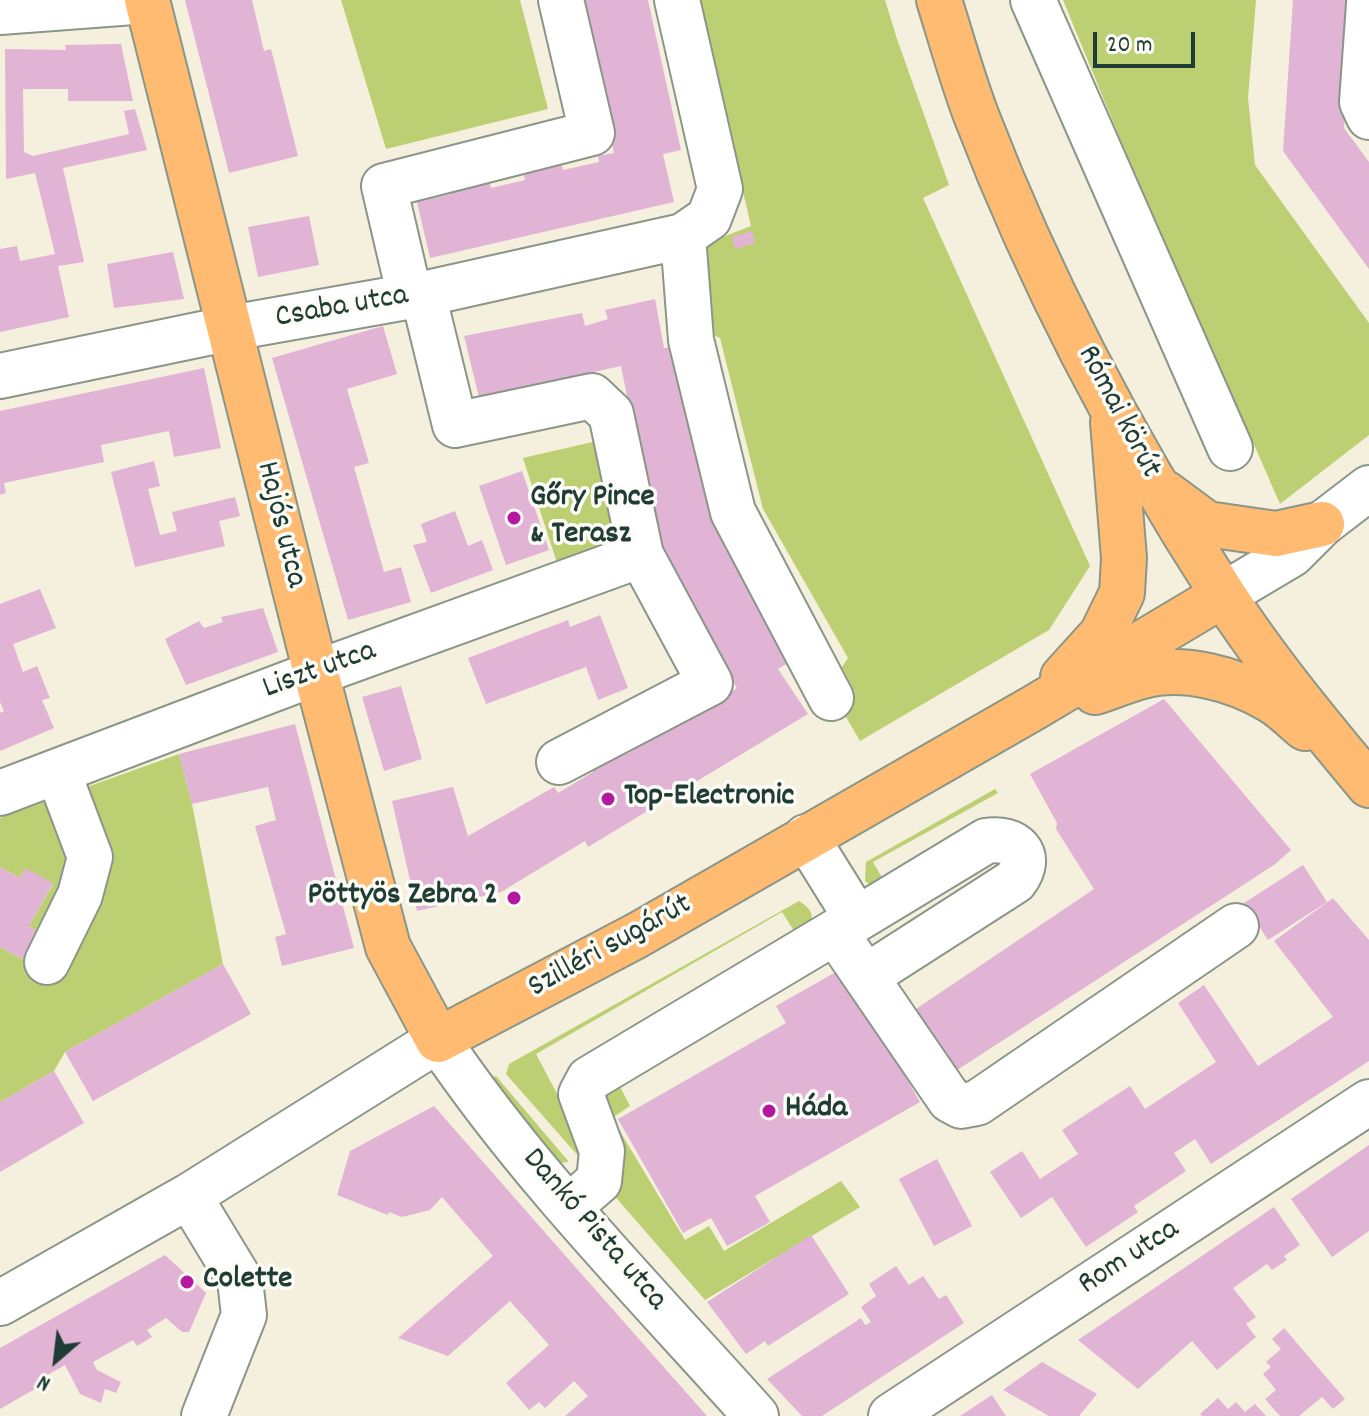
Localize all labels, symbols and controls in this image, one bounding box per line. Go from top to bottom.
scale bar [1097,16,1199,66]
text: 20 m [1107,29,1153,63]
street label: Csaba utca [273,278,411,340]
street label: Római körút [1066,340,1168,486]
street label: Hajós utca [245,458,313,592]
place label: Gőry Pince & Terasz [530,481,655,556]
marker: Gőry Pince & Terasz [505,509,523,527]
street label: Liszt utca [258,634,382,710]
place label: Top-Electronic [624,780,794,818]
marker: Top-Electronic [599,790,617,808]
place label: Pöttyös Zebra 2 [307,879,498,917]
street label: Szilléri sugárút [523,887,699,1009]
marker: Pöttyös Zebra 2 [505,889,523,907]
place label: Háda [785,1092,847,1130]
marker: Háda [760,1102,778,1120]
street label: Dankó Pista utca [512,1142,674,1320]
street label: Rom utca [1072,1212,1188,1306]
place label: Colette [203,1263,292,1301]
marker: Colette [178,1273,196,1291]
north arrow [16,1320,96,1400]
text: N [32,1365,57,1398]

